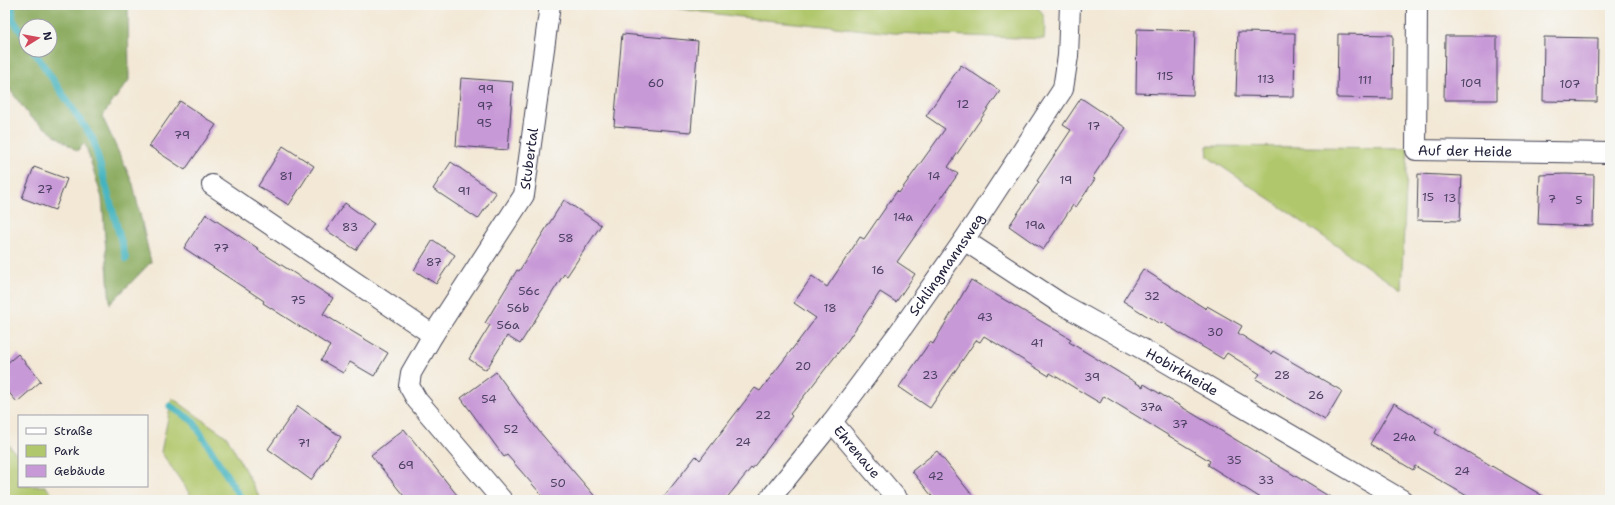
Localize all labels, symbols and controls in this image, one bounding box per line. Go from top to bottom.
north arrow [18,18,58,58]
text: N [39,30,56,42]
house number: 115 [1157,68,1173,84]
house number: 113 [1257,71,1275,87]
house number: 111 [1358,72,1372,88]
house number: 60 [648,75,664,91]
house number: 109 [1460,75,1482,91]
house number: 107 [1560,76,1580,92]
house number: 99 [478,81,494,97]
house number: 12 [957,96,969,112]
house number: 97 [477,98,493,114]
house number: 95 [476,115,492,131]
house number: 17 [1088,118,1100,134]
street label: Stubertal [516,126,542,191]
house number: 79 [174,127,190,143]
street label: Auf der Heide [1418,141,1512,160]
house number: 81 [280,168,292,184]
house number: 14 [928,168,940,184]
house number: 19 [1060,172,1072,188]
house number: 27 [37,181,53,197]
house number: 91 [457,183,471,199]
house number: 15 [1422,189,1434,205]
house number: 13 [1444,190,1456,206]
house number: 7 [1548,191,1556,207]
house number: 5 [1575,192,1583,208]
house number: 14a [893,209,914,225]
street label: Schlingmannsweg [905,210,988,319]
house number: 19a [1025,217,1046,233]
house number: 83 [342,219,358,235]
house number: 58 [558,230,574,246]
house number: 77 [213,240,229,256]
house number: 87 [426,254,442,270]
house number: 16 [871,262,885,278]
house number: 56c [518,283,540,299]
house number: 32 [1144,288,1160,304]
house number: 75 [290,292,306,308]
house number: 56b [507,300,529,316]
house number: 18 [823,300,837,316]
house number: 43 [977,309,993,325]
house number: 56a [497,317,520,333]
house number: 30 [1207,324,1223,340]
house number: 41 [1031,335,1043,351]
street label: Hobirkheide [1143,344,1222,400]
house number: 20 [795,358,811,374]
house number: 23 [922,367,938,383]
house number: 28 [1274,367,1290,383]
house number: 39 [1084,369,1100,385]
house number: 26 [1308,387,1324,403]
house number: 54 [481,391,497,407]
house number: 37a [1140,399,1163,415]
house number: 22 [755,407,771,423]
legend [18,415,148,487]
house number: 37 [1172,416,1188,432]
house number: 52 [503,421,519,437]
street label: Ehrenaue [830,422,885,482]
text: Straße [54,423,93,439]
house number: 24a [1392,429,1416,445]
house number: 24 [735,434,751,450]
house number: 71 [298,435,310,451]
text: Park [54,443,80,459]
house number: 35 [1226,452,1242,468]
house number: 69 [398,457,414,473]
text: Gebäude [54,463,105,479]
house number: 24 [1454,463,1470,479]
house number: 42 [928,468,944,484]
house number: 33 [1258,472,1274,488]
house number: 50 [550,475,566,491]

